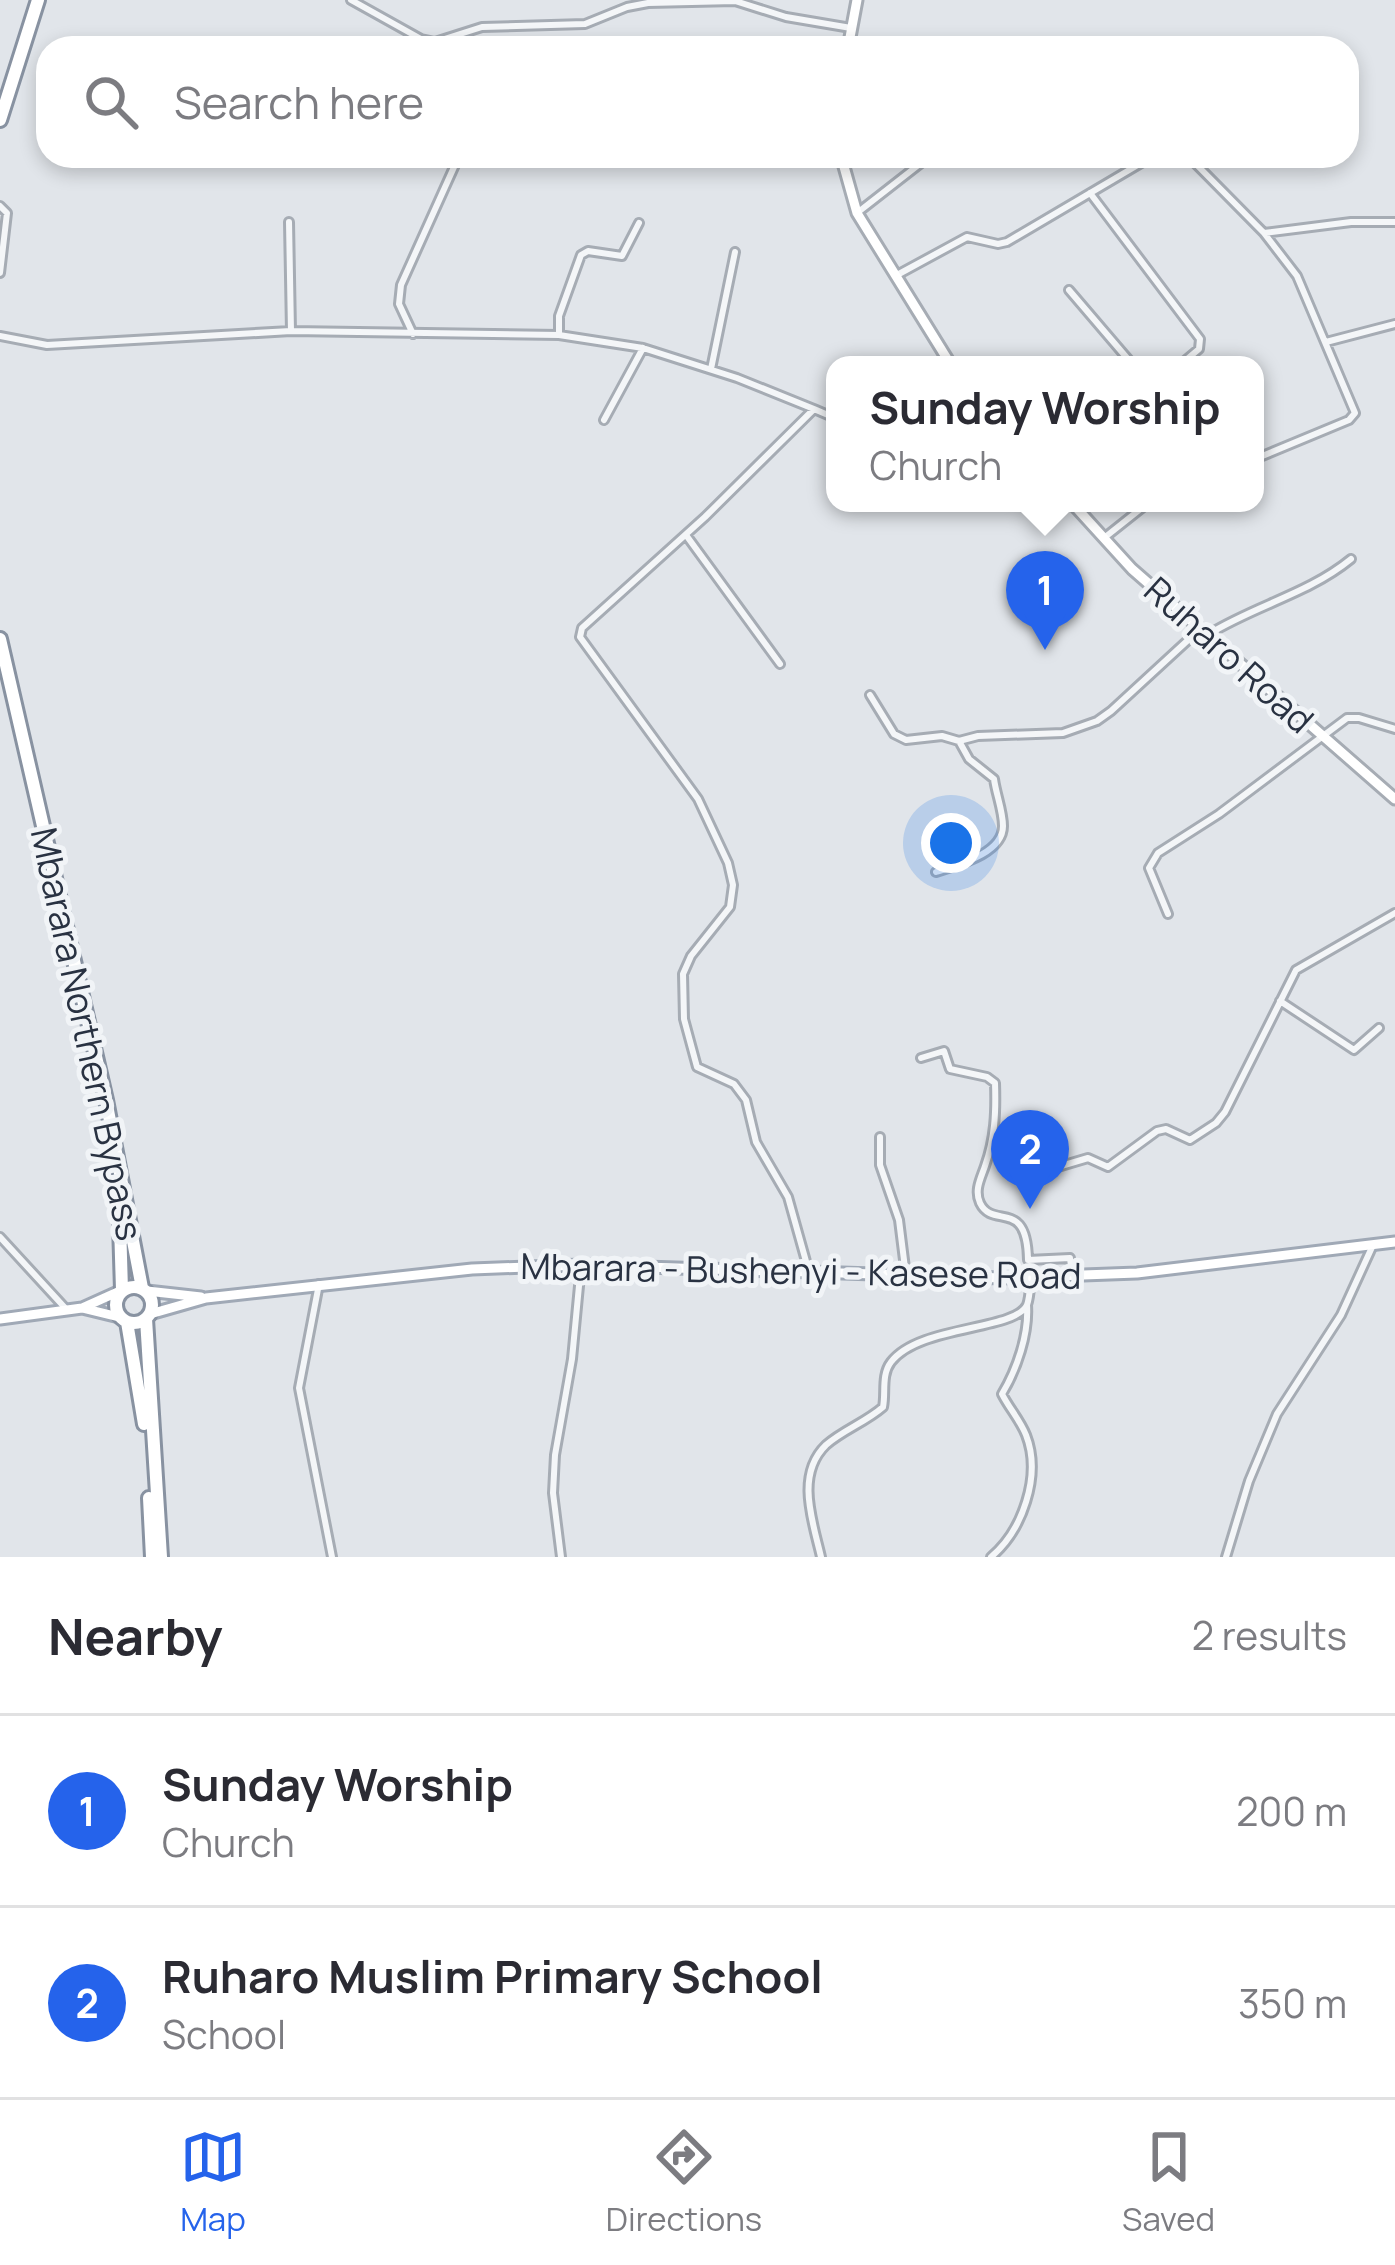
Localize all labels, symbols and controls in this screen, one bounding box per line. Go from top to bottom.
search box [36,36,1359,168]
icon: search [78,69,144,135]
text: Search here [174,71,424,133]
popup [826,356,1264,512]
text: Sunday Worship [870,376,1220,438]
text: Church [870,438,1002,492]
pin: 1 [1006,551,1084,650]
street label: Ruharo Road [1134,566,1324,744]
your location [921,813,981,873]
street label: Mbarara Northern Bypass [20,823,155,1245]
pin: 2 [991,1110,1069,1209]
street label: Mbarara - Bushenyi - Kasese Road [520,1241,1082,1300]
text: Nearby [48,1601,223,1670]
text: 2 results [1192,1608,1347,1662]
text: Sunday Worship [162,1753,513,1815]
text: 1 [78,1784,96,1838]
text: 200 m [1236,1784,1347,1838]
text: Church [162,1815,295,1869]
text: Ruharo Muslim Primary School [162,1945,823,2007]
text: 2 [75,1976,99,2030]
text: 350 m [1238,1976,1347,2030]
text: School [162,2007,286,2061]
tab: Map [180,2124,246,2241]
tab: Directions [606,2124,762,2241]
tab: Saved [1122,2124,1215,2241]

